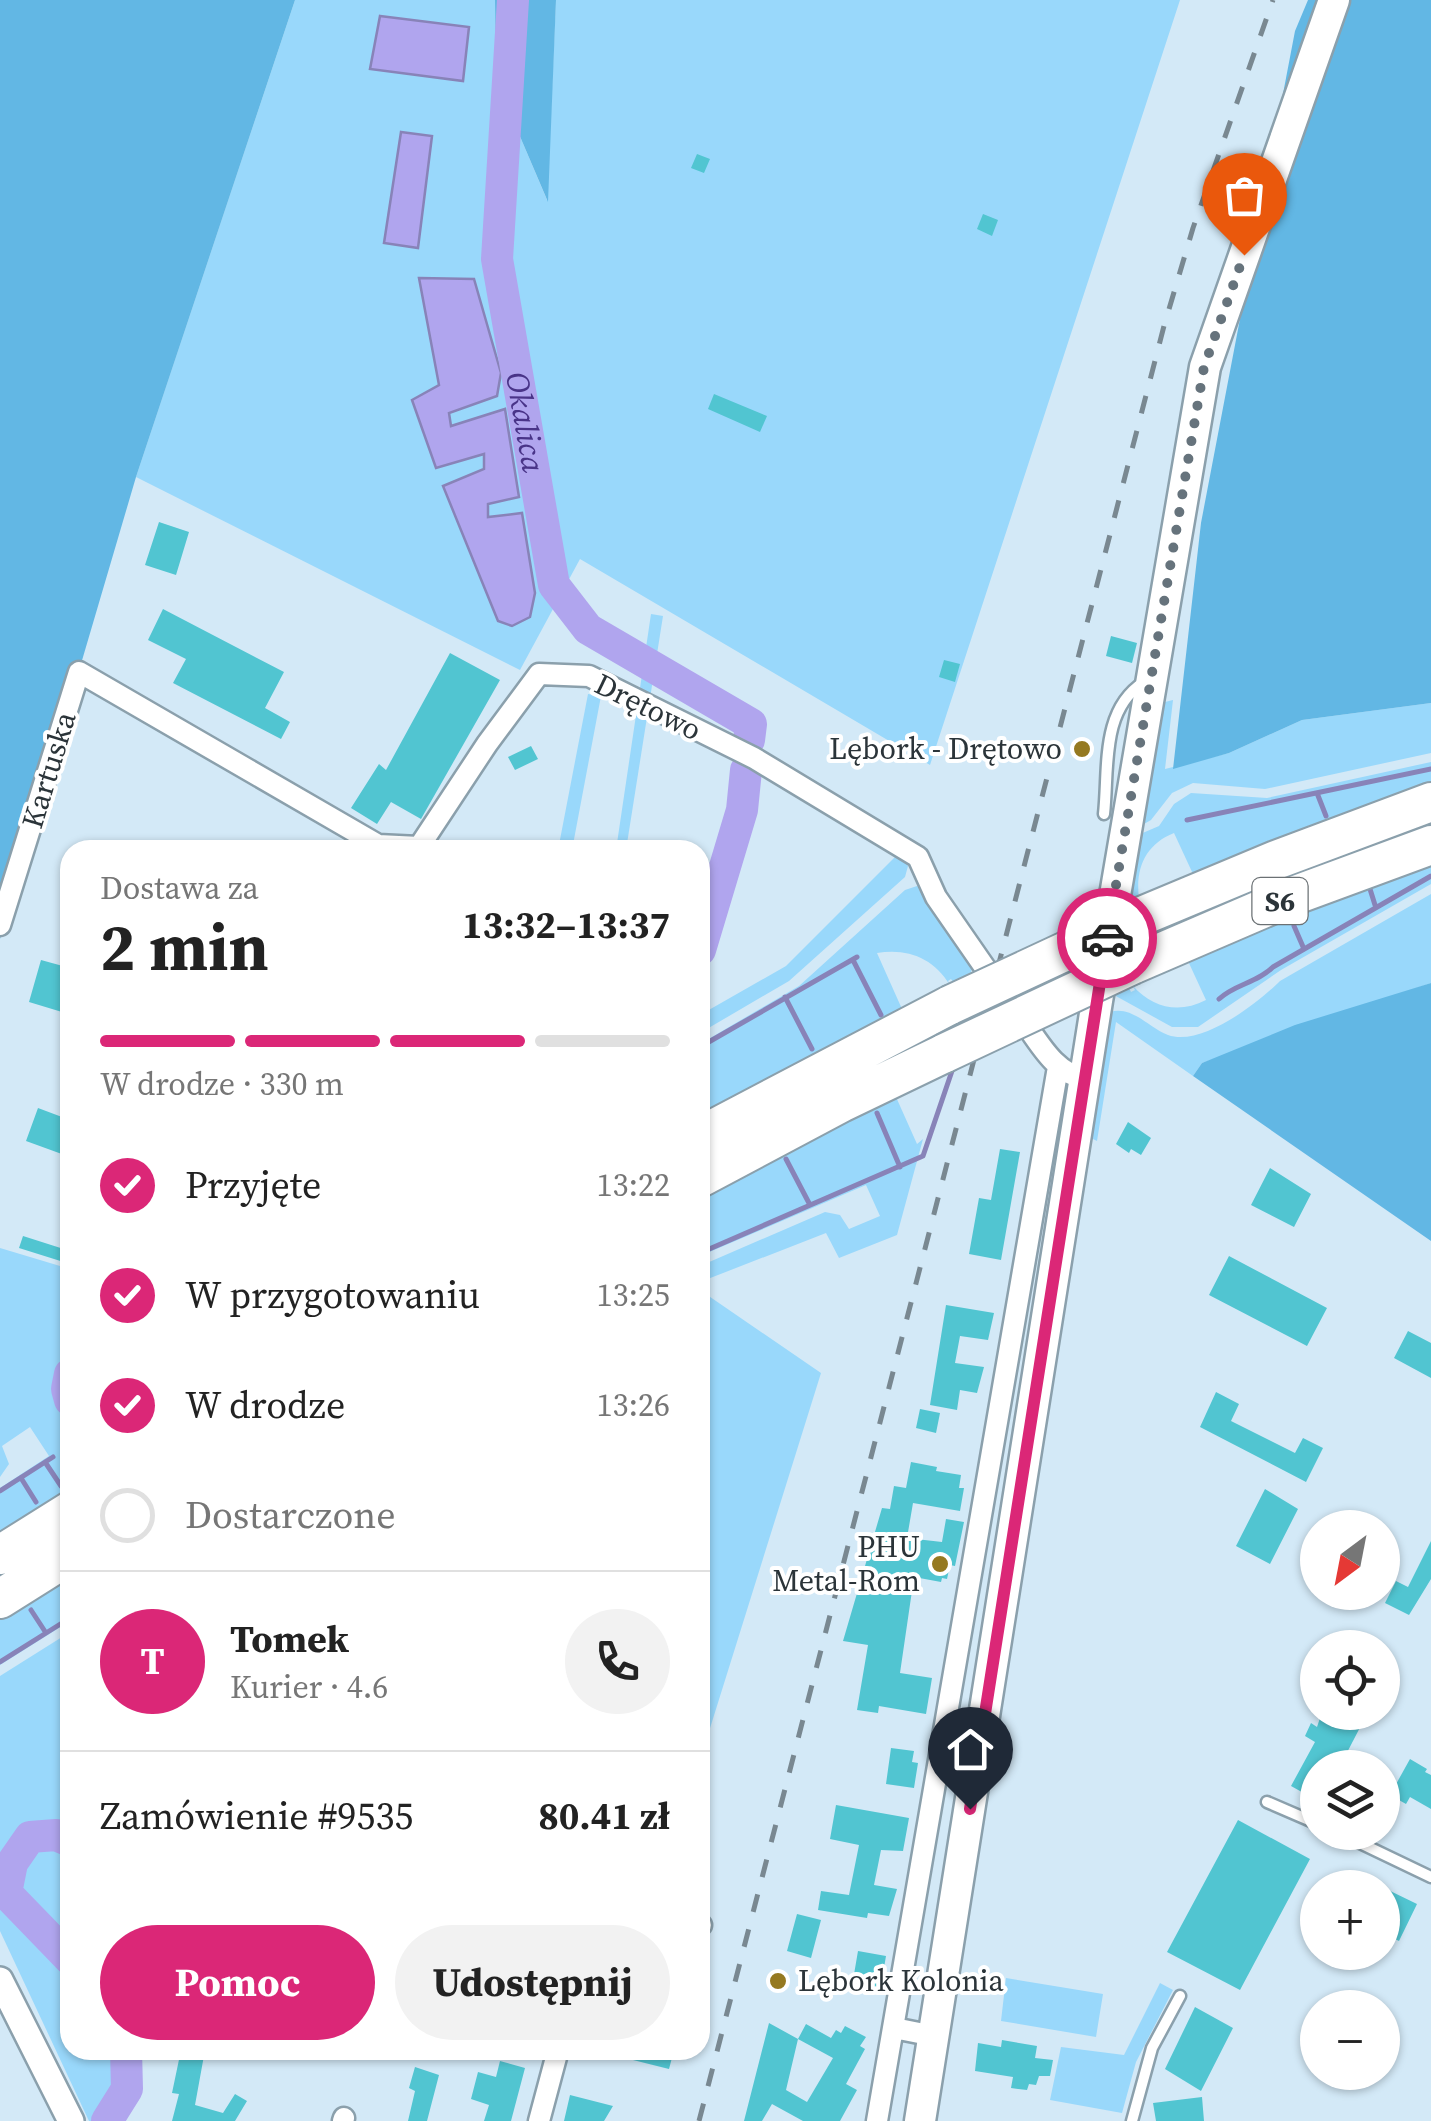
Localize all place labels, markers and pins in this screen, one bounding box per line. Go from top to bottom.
pin [1202,153,1287,256]
place label: Lębork - Drętowo [829,728,1062,769]
marker: Lębork - Drętowo [1071,738,1093,760]
place label: PHU Metal-Rom [772,1526,920,1601]
marker: PHU Metal-Rom [929,1553,951,1575]
pin [928,1707,1013,1810]
place label: Lębork Kolonia [798,1960,1005,2001]
marker: Lębork Kolonia [767,1970,789,1992]

